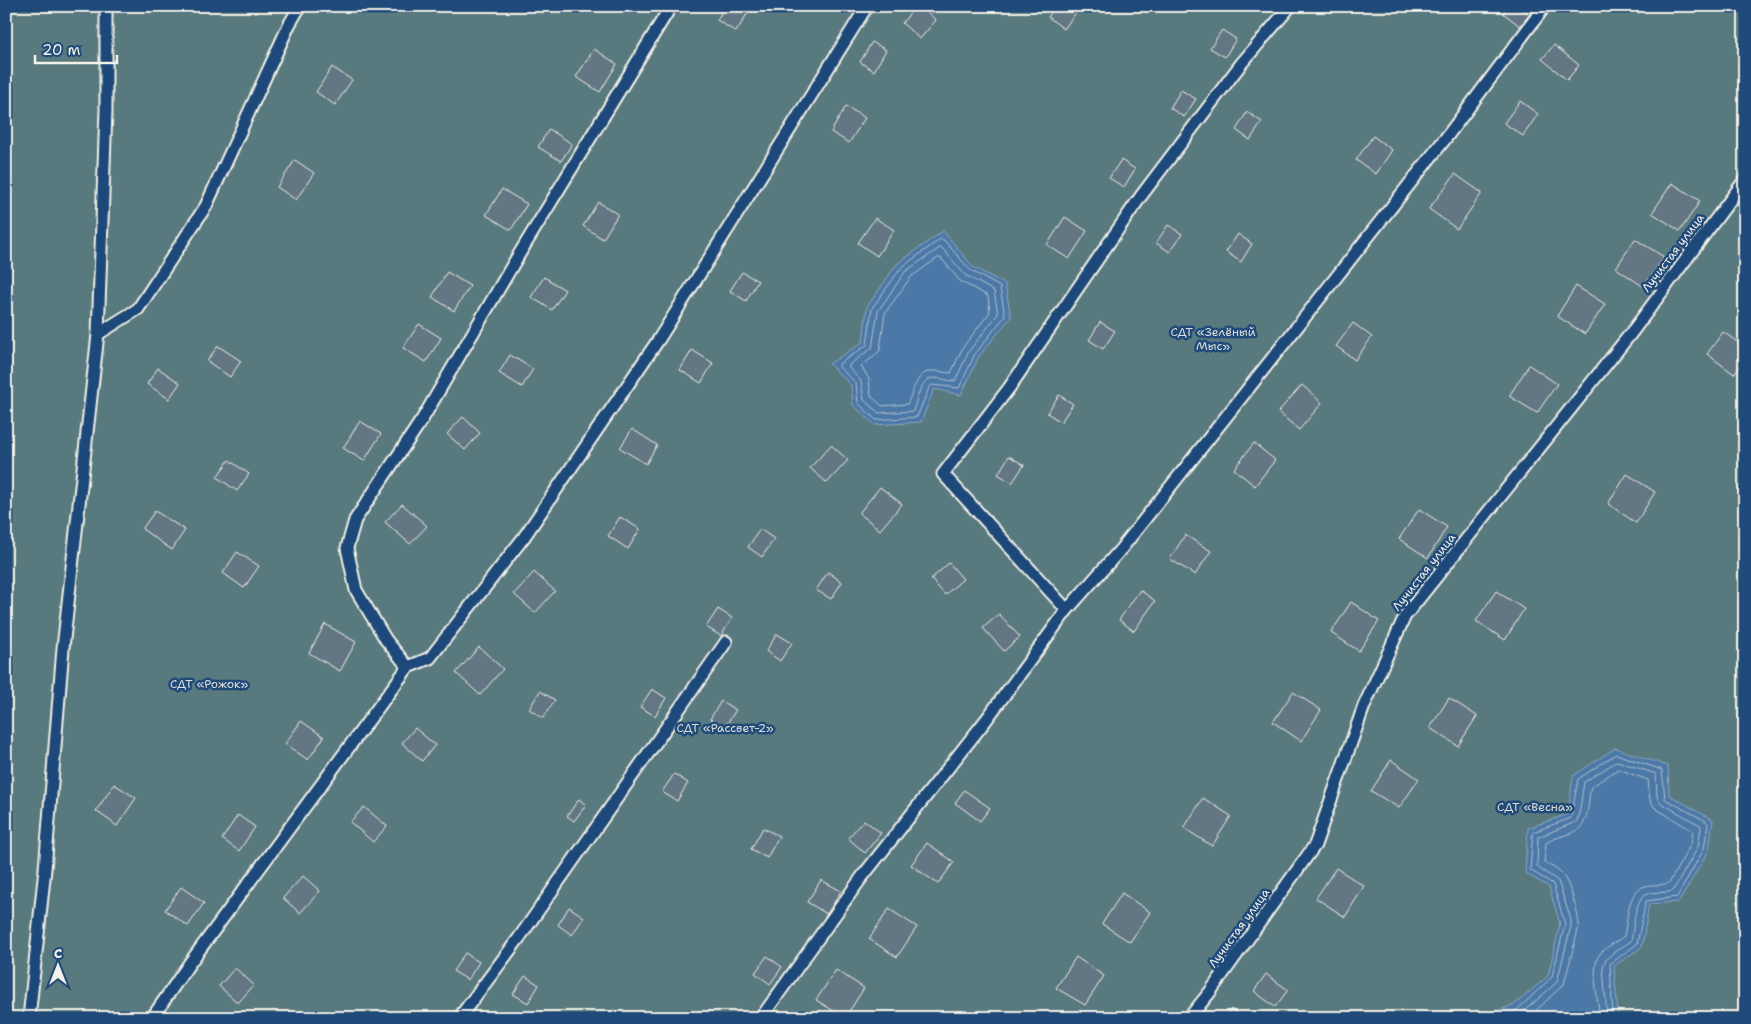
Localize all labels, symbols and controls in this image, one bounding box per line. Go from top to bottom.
scale bar [35,32,118,64]
text: 20 m [42,40,81,60]
street label: Лучистая улица [1638,210,1708,296]
park label: СДТ «Зелёный Мыс» [1170,324,1256,354]
street label: Лучистая улица [1389,529,1460,614]
park label: СДТ «Рожок» [170,676,248,692]
park label: СДТ «Рассвет-2» [676,720,774,736]
park label: СДТ «Весна» [1497,799,1573,815]
street label: Лучистая улица [1205,885,1274,971]
north arrow [32,942,82,992]
text: С [54,944,62,962]

